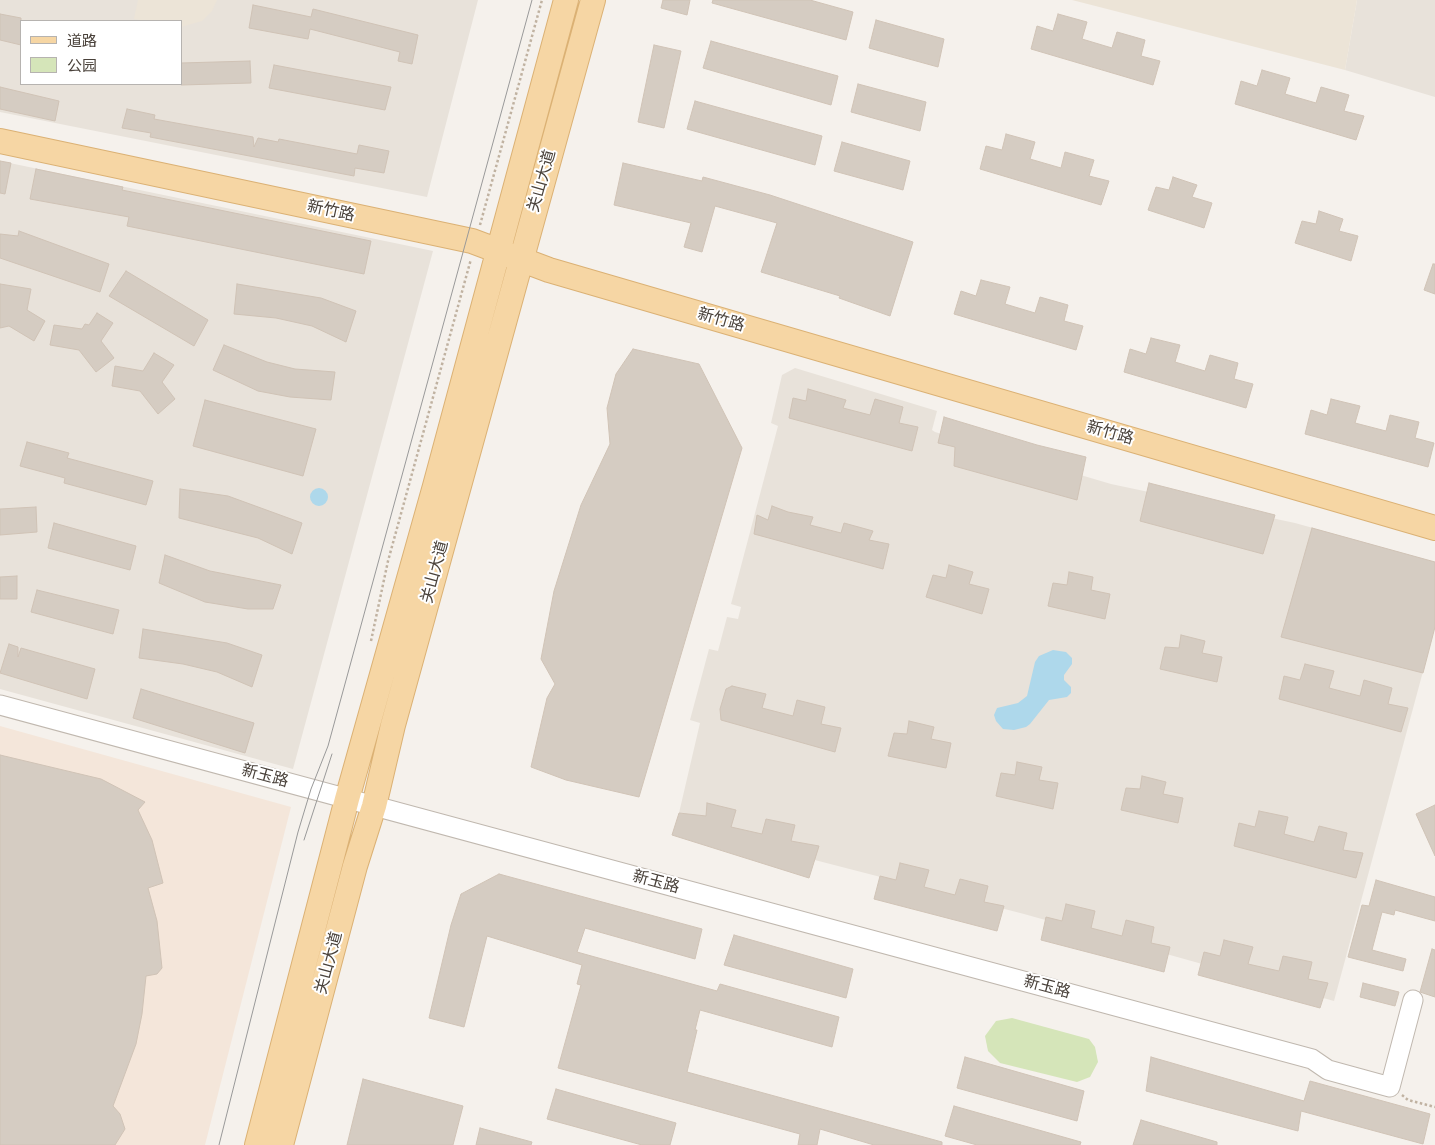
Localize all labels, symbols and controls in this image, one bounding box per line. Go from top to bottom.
legend [20,20,182,85]
text: 道路 [67,31,97,50]
text: 公园 [67,56,97,75]
street label: 关山大道 [524,148,560,214]
street label: 新竹路 [306,197,356,225]
street label: 新竹路 [695,304,747,336]
street label: 新竹路 [1084,417,1136,449]
street label: 关山大道 [417,539,453,605]
street label: 新玉路 [239,761,291,791]
street label: 新玉路 [630,867,682,897]
street label: 关山大道 [311,930,347,996]
street label: 新玉路 [1021,972,1073,1002]

